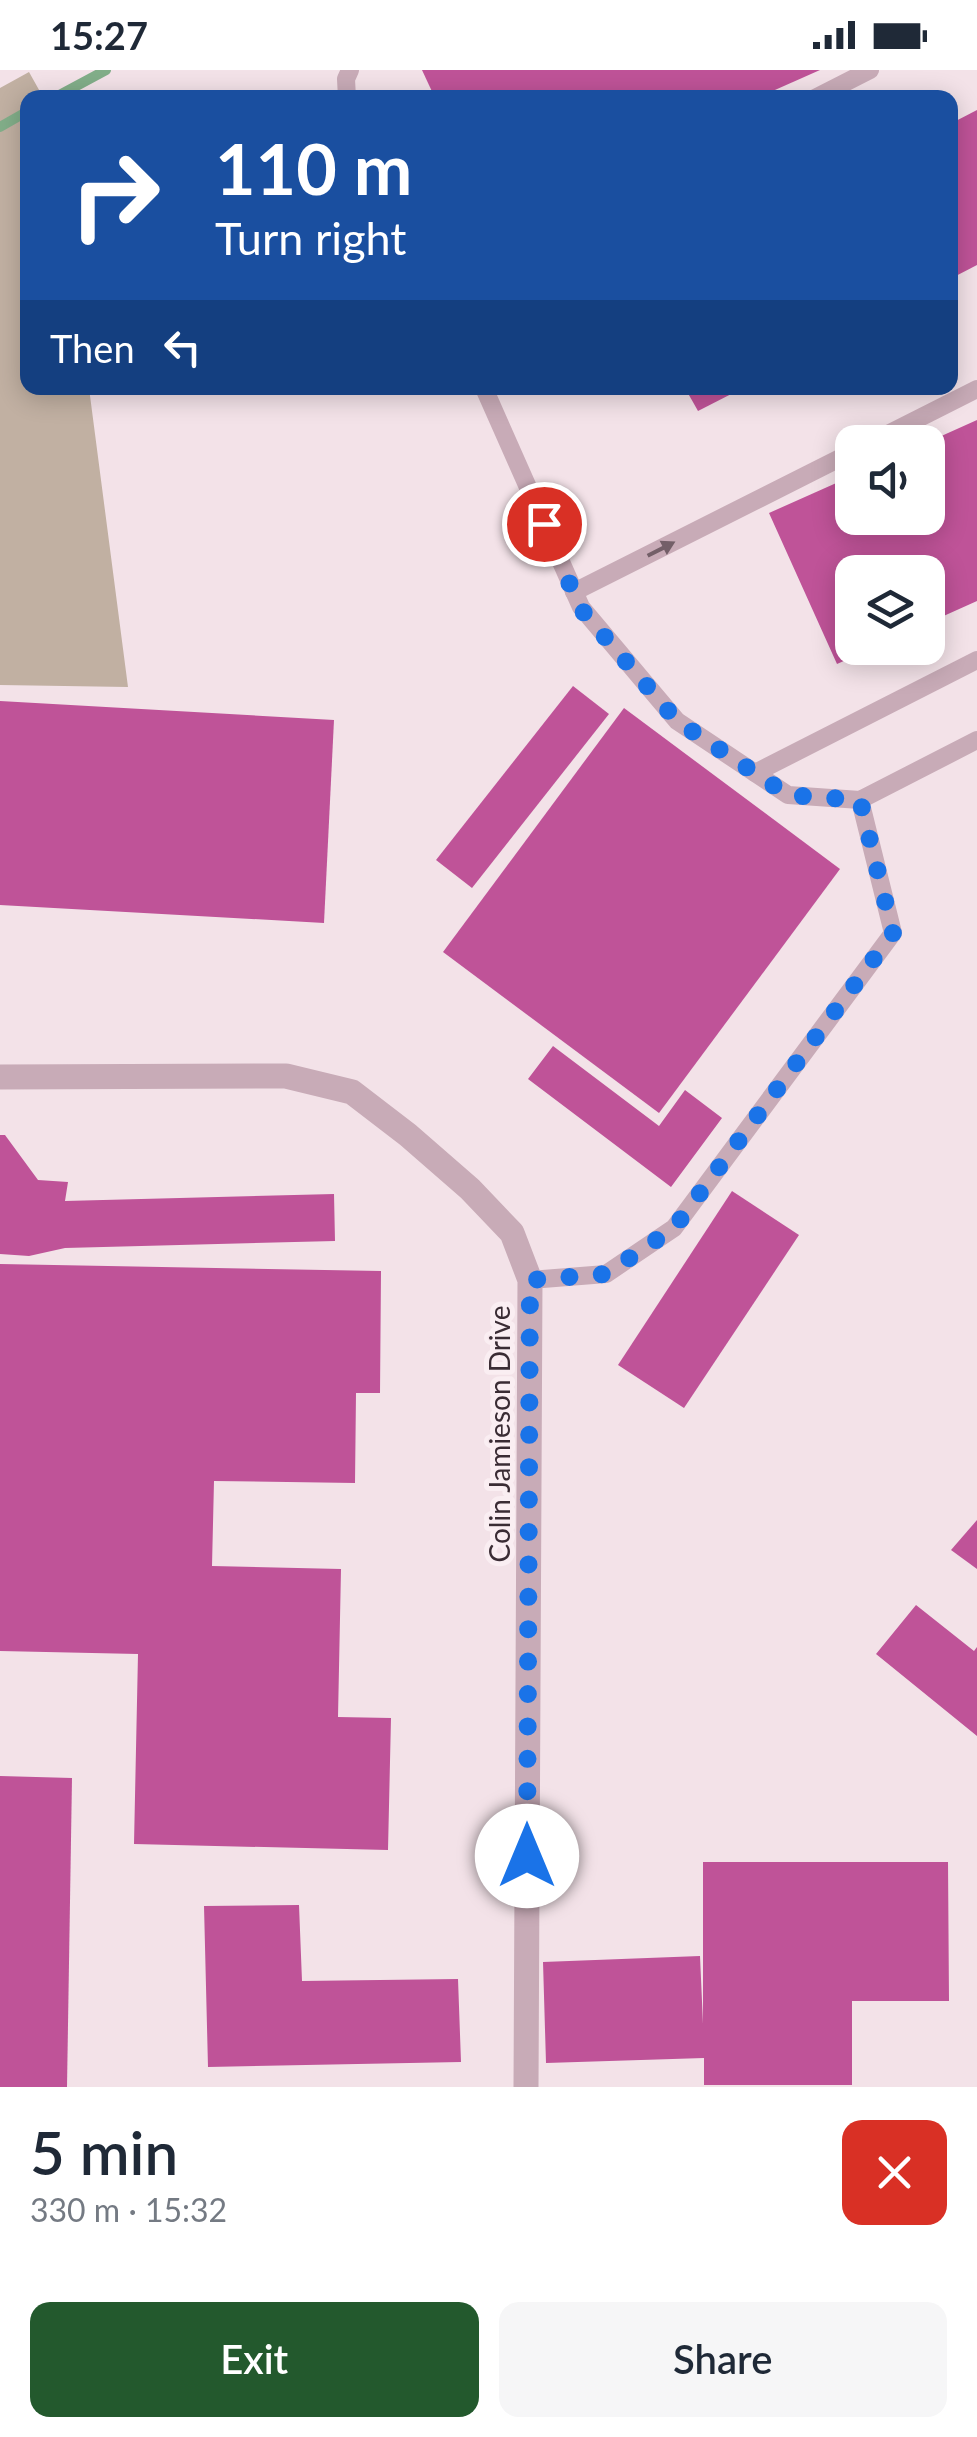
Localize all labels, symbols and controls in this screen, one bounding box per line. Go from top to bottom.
text: 15:27 [50,12,148,58]
text: 110 m [215,126,412,210]
icon: right [50,130,180,260]
text: Turn right [215,211,406,265]
icon: left [155,320,210,375]
text: Then [50,325,135,371]
map controls [835,425,945,665]
button: sound [835,425,945,535]
pin [502,482,587,567]
icon: arrive [517,497,572,552]
one-way arrow [646,540,675,557]
button: layers [835,555,945,665]
street label: Colin Jamieson Drive [482,1306,516,1562]
position arrow [475,1804,579,1908]
text: 5 min [30,2116,178,2188]
button: close [842,2120,947,2225]
text: 330 m · 15:32 [30,2190,227,2229]
button: Exit [30,2302,479,2417]
button: Share [499,2302,947,2417]

